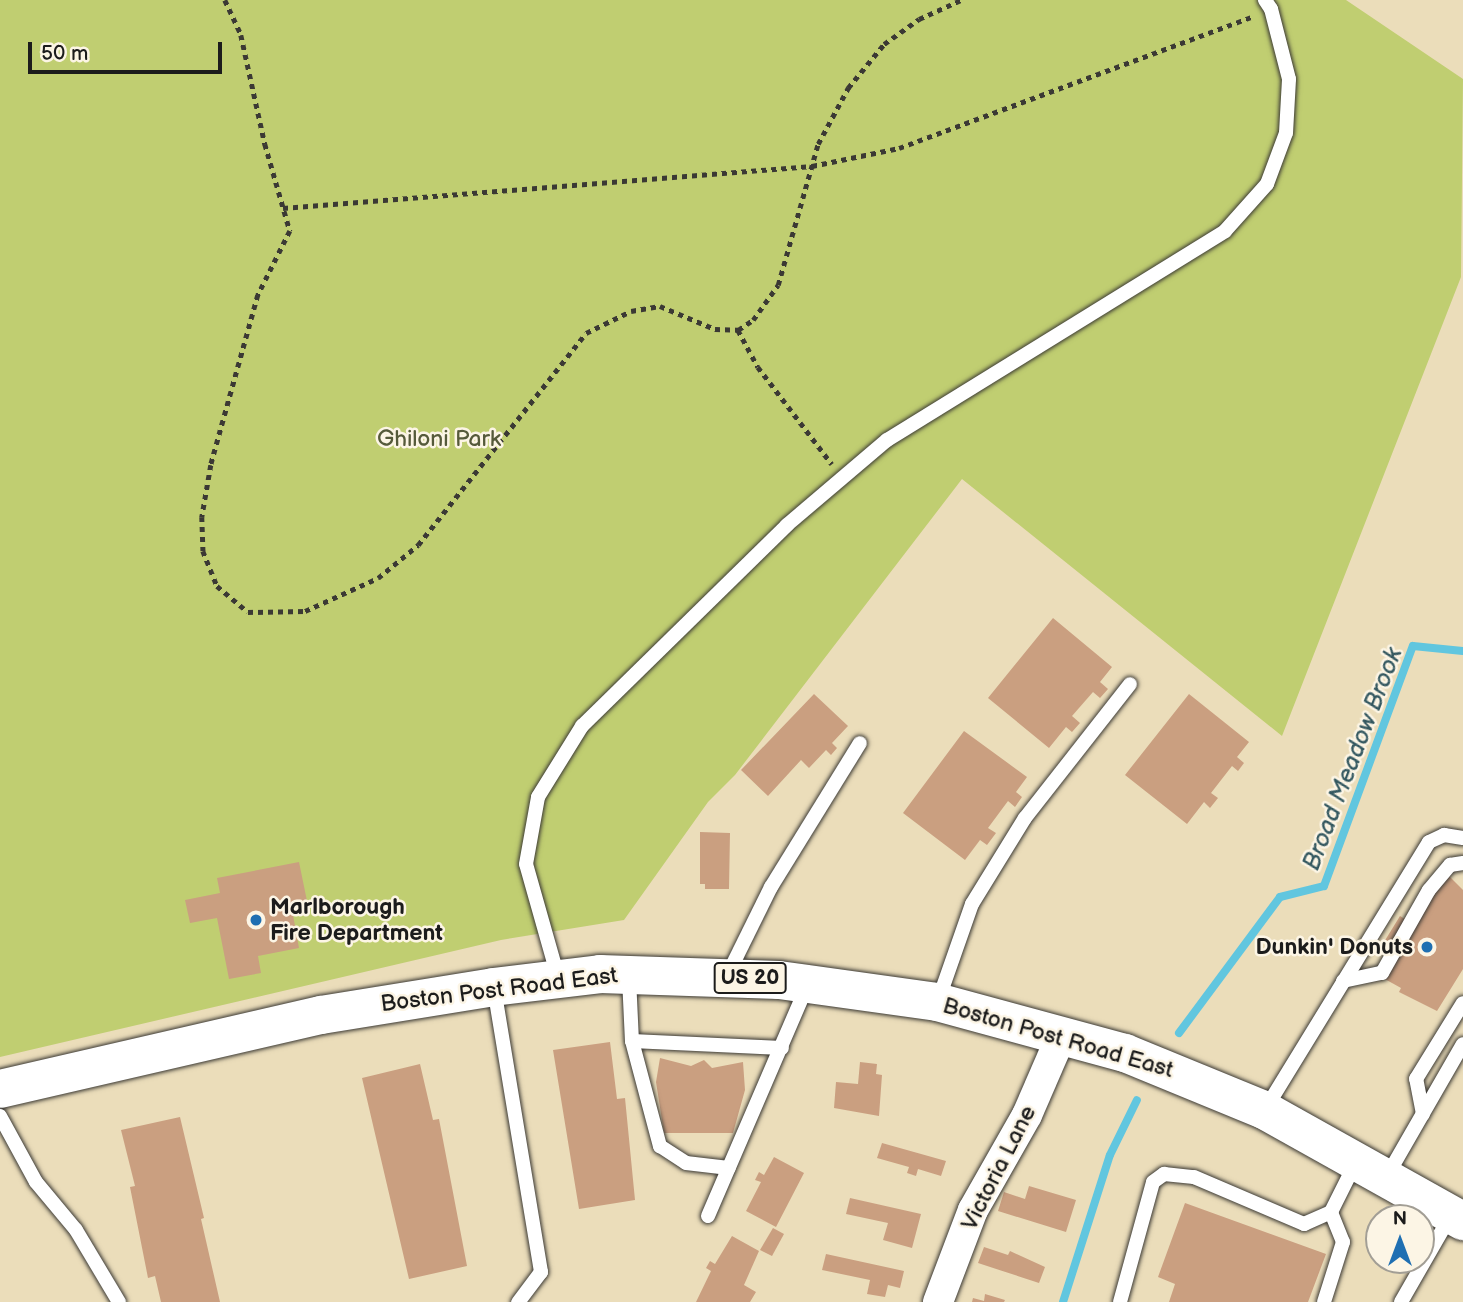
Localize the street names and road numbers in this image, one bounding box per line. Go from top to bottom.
road number: US 20 [713,960,787,996]
street label: Boston Post Road East [379,962,619,1018]
street label: Boston Post Road East [940,992,1176,1084]
street label: Victoria Lane [956,1101,1042,1235]

